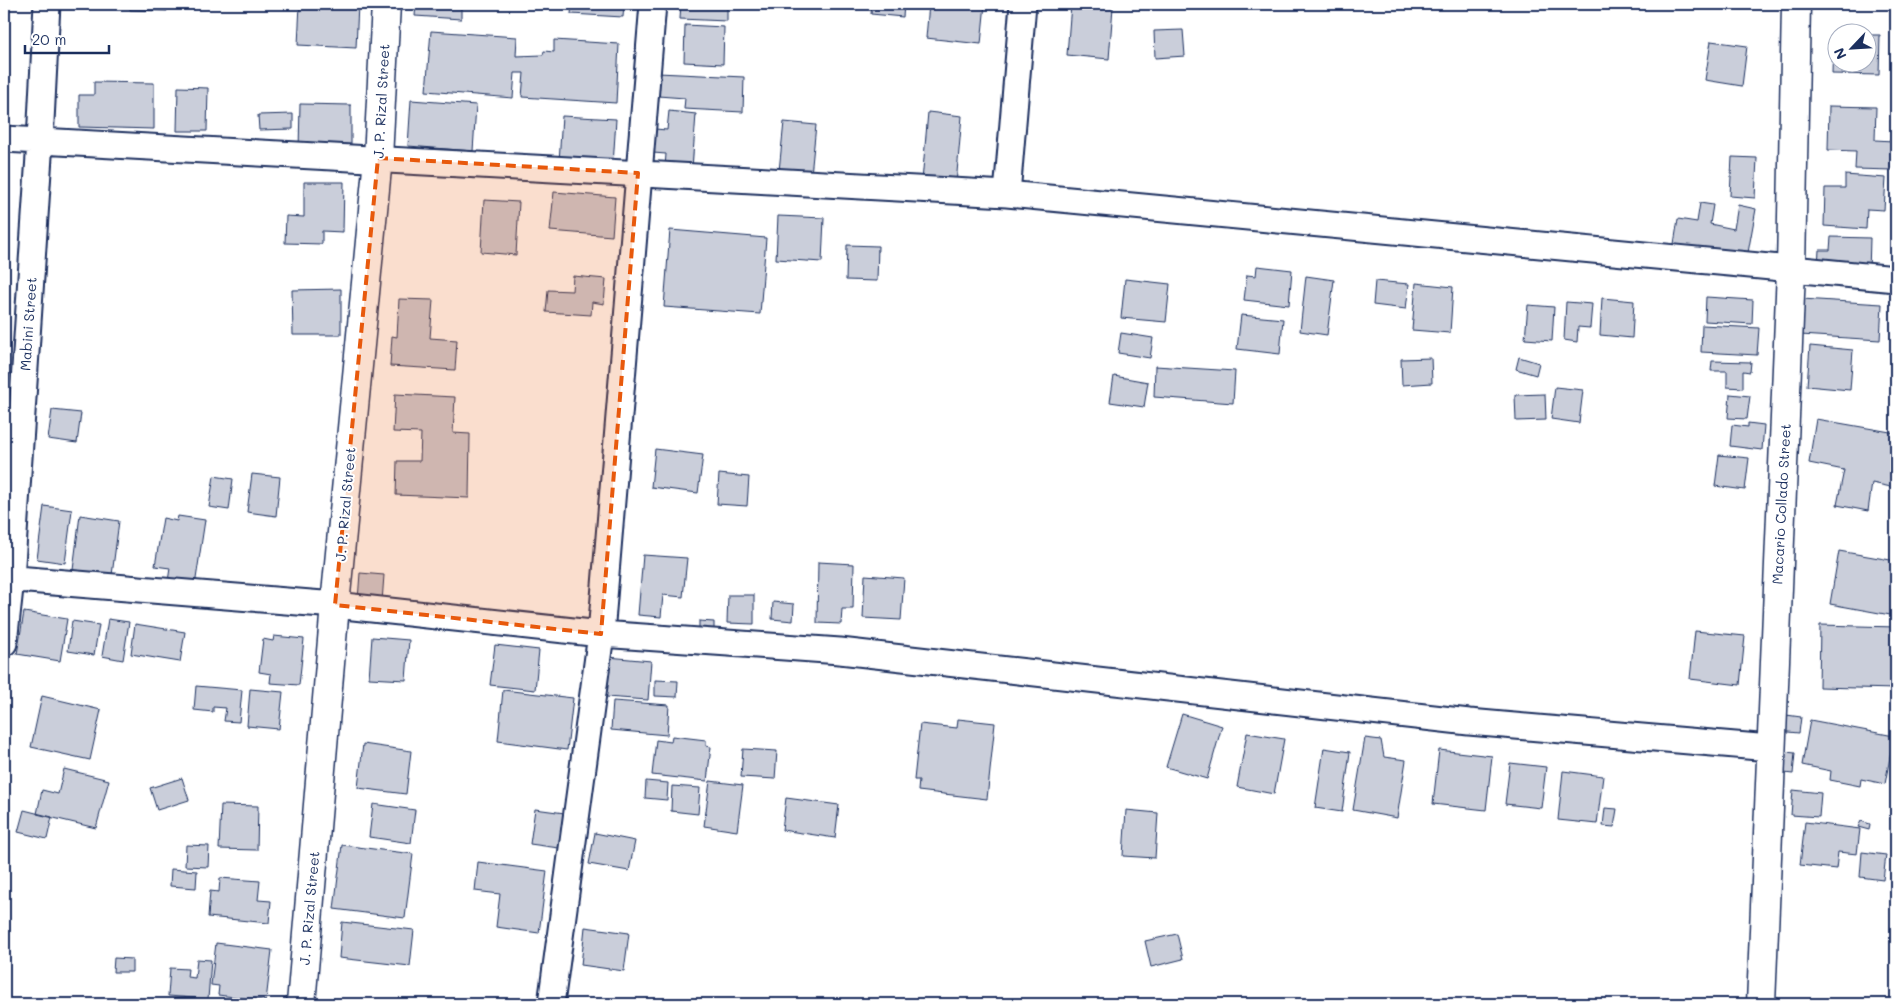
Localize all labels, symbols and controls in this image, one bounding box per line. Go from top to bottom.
scale bar [25,22,109,54]
north arrow [1828,22,1878,72]
text: 20 m [32,29,66,49]
street label: J. P. Rizal Street [369,43,393,159]
text: N [1829,45,1851,63]
street label: Mabini Street [15,276,41,372]
street label: Macario Collado Street [1767,423,1795,585]
street label: J. P. Rizal Street [331,446,359,562]
street label: J. P. Rizal Street [295,850,323,966]

